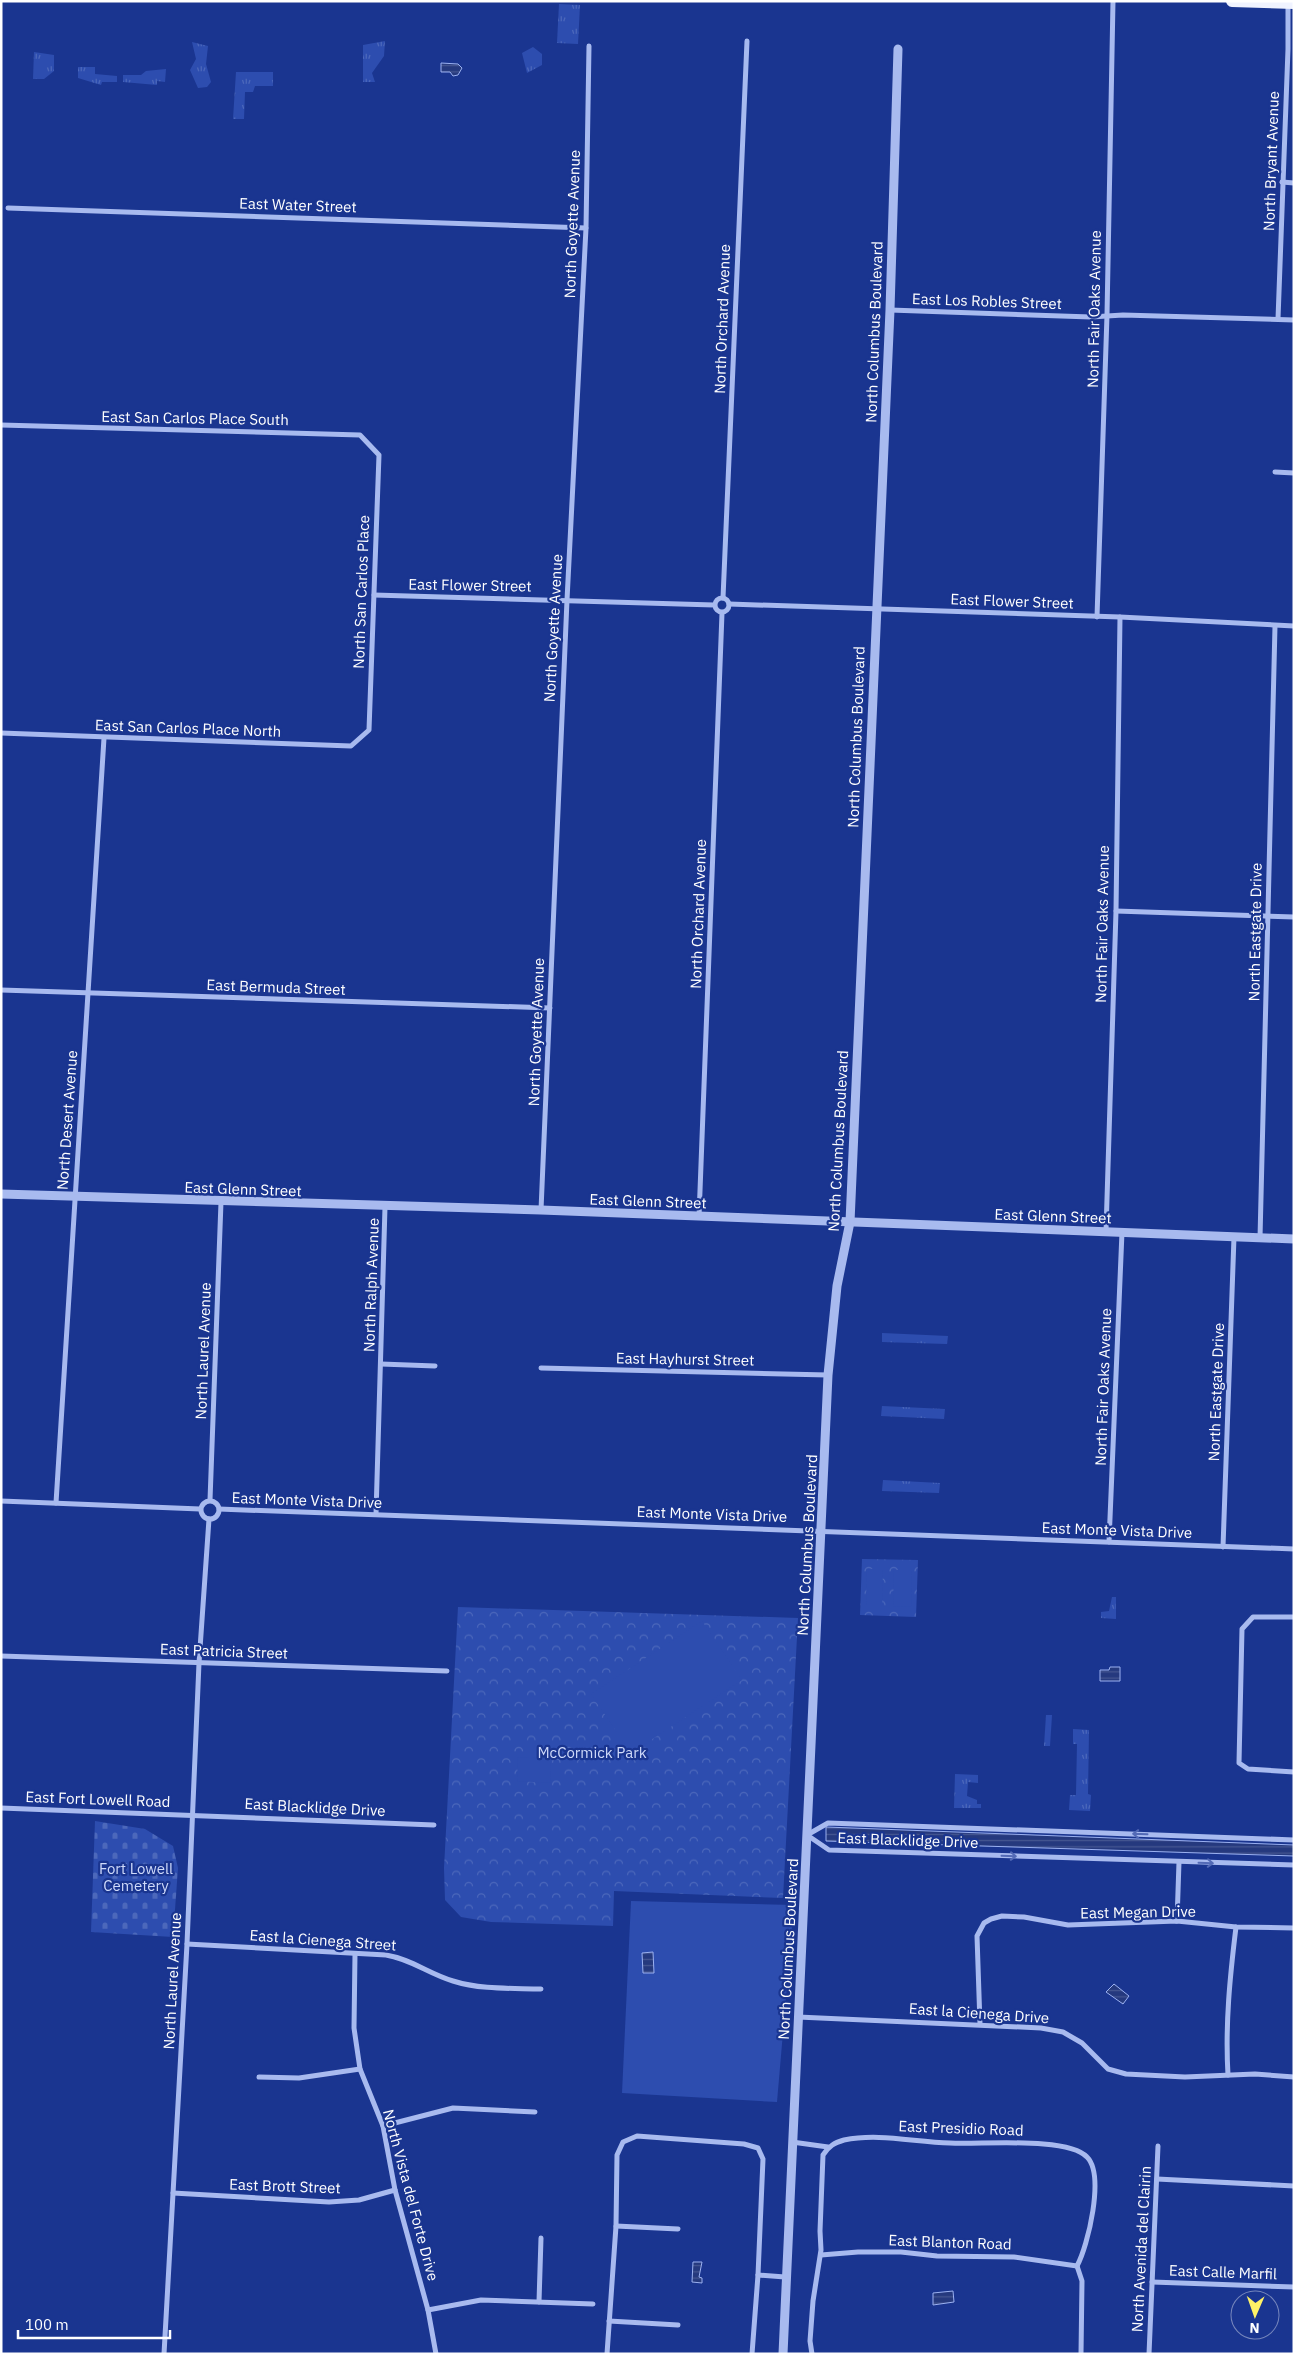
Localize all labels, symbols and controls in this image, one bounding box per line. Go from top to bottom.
street label: North Bryant Avenue [1259,91,1283,231]
street label: North Goyette Avenue [560,149,584,299]
street label: East Water Street [239,193,357,217]
street label: North Fair Oaks Avenue [1083,230,1105,388]
street label: North Columbus Boulevard [861,241,887,423]
street label: North Orchard Avenue [710,244,734,394]
street label: East Los Robles Street [912,289,1062,313]
street label: East San Carlos Place South [101,407,289,429]
street label: North San Carlos Place [349,515,373,669]
street label: North Goyette Avenue [540,553,566,703]
street label: East Flower Street [408,574,532,596]
street label: East Flower Street [950,589,1074,613]
street label: North Columbus Boulevard [843,646,869,828]
street label: East San Carlos Place North [94,715,282,741]
street label: North Orchard Avenue [686,839,710,989]
street label: North Fair Oaks Avenue [1091,845,1113,1003]
street label: North Eastgate Drive [1244,863,1266,1001]
street label: North Goyette Avenue [524,957,548,1107]
street label: East Bermuda Street [206,975,346,999]
street label: North Desert Avenue [53,1049,81,1191]
street label: North Columbus Boulevard [824,1050,852,1232]
street label: East Glenn Street [184,1177,302,1201]
street label: East Glenn Street [589,1189,707,1213]
street label: East Glenn Street [994,1204,1112,1228]
street label: North Ralph Avenue [359,1218,383,1352]
street label: North Laurel Avenue [191,1282,215,1420]
street label: North Fair Oaks Avenue [1091,1308,1115,1466]
street label: North Eastgate Drive [1204,1322,1228,1462]
street label: East Hayhurst Street [616,1348,754,1370]
street label: North Columbus Boulevard [793,1454,821,1636]
street label: East Monte Vista Drive [231,1488,383,1512]
street label: East Monte Vista Drive [636,1502,788,1526]
street label: East Monte Vista Drive [1041,1518,1193,1542]
street label: East Patricia Street [160,1639,288,1663]
park label: McCormick Park [537,1743,647,1762]
street label: East Fort Lowell Road [25,1787,171,1811]
street label: East Blacklidge Drive [244,1794,386,1820]
street label: East Blacklidge Drive [837,1828,979,1852]
one-way arrow [1132,1829,1148,1839]
one-way arrow [1001,1851,1017,1860]
street label: North Columbus Boulevard [774,1858,802,2040]
one-way arrow [1198,1858,1214,1867]
park label: Fort Lowell Cemetery [99,1859,173,1895]
street label: East Megan Drive [1080,1901,1196,1923]
street label: North Laurel Avenue [159,1912,185,2050]
street label: East la Cienega Street [249,1925,397,1955]
street label: East la Cienega Drive [908,1999,1050,2027]
street label: North Vista del Forte Drive [379,2107,443,2283]
street label: East Presidio Road [898,2116,1024,2140]
street label: North Avenida del Clairin [1127,2165,1155,2333]
street label: East Brott Street [229,2175,341,2197]
street label: East Blanton Road [888,2230,1012,2254]
street label: East Calle Marfil [1169,2261,1277,2283]
north arrow [1230,2290,1280,2340]
scale bar [18,2308,170,2340]
text: 100 m [25,2315,69,2334]
text: N [1249,2319,1260,2337]

